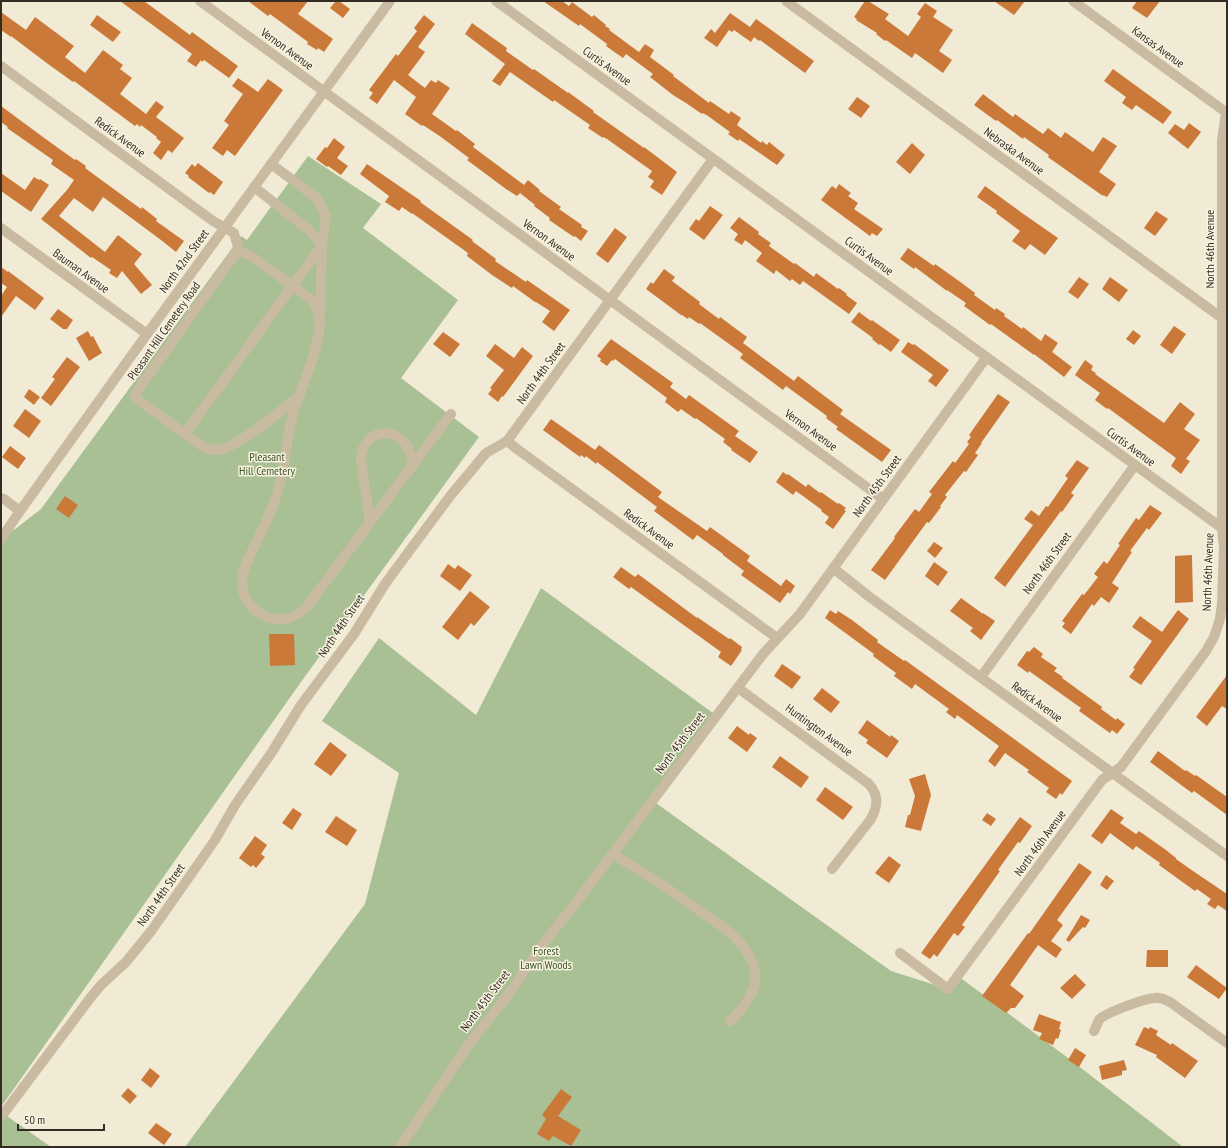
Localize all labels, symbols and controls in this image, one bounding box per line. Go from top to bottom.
street label: Kansas Avenue [1129,23,1187,71]
street label: Vernon Avenue [257,24,317,73]
street label: Curtis Avenue [580,43,635,88]
street label: Redick Avenue [92,113,149,160]
street label: Nebraska Avenue [981,124,1047,177]
street label: North 46th Avenue [1202,210,1217,288]
street label: Vernon Avenue [519,215,579,264]
street label: North 42nd Street [155,225,212,295]
street label: Curtis Avenue [842,233,897,278]
street label: Bauman Avenue [50,245,112,296]
street label: Pleasant Hill Cemetery Road [124,279,203,383]
street label: North 44th Street [513,338,569,407]
street label: Vernon Avenue [781,405,841,454]
street label: Curtis Avenue [1104,424,1159,469]
park label: Pleasant Hill Cemetery [239,449,295,478]
street label: North 45th Street [849,451,905,520]
street label: Redick Avenue [621,505,678,552]
street label: North 46th Street [1019,528,1075,597]
street label: North 46th Avenue [1199,533,1216,611]
street label: North 44th Street [314,591,368,660]
street label: Redick Avenue [1009,678,1066,725]
street label: Huntington Avenue [783,700,856,759]
street label: North 45th Street [652,708,708,776]
street label: North 46th Avenue [1011,807,1069,879]
street label: North 44th Street [133,860,188,929]
park label: Forest Lawn Woods [520,943,572,972]
street label: North 45th Street [457,966,513,1034]
scale bar [18,1106,104,1132]
text: 50 m [24,1112,45,1127]

